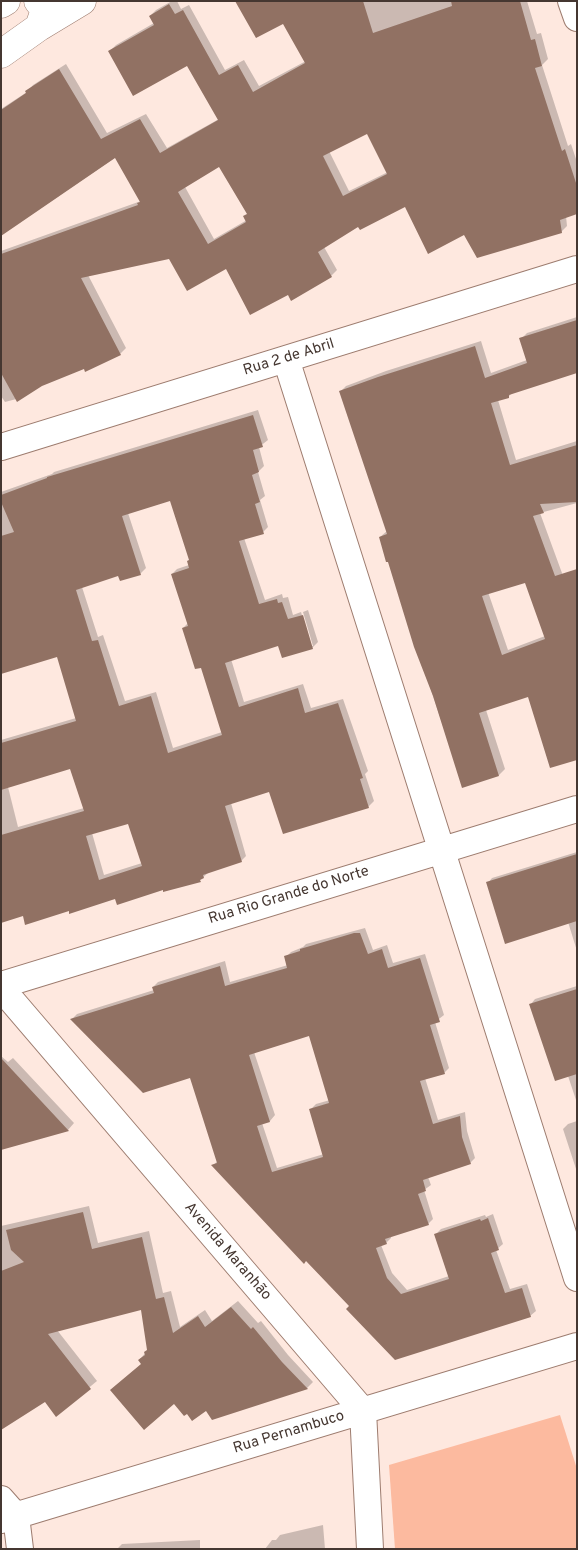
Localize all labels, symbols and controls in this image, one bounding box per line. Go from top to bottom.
street label: Rua 2 de Abril [241,336,337,380]
street label: Rua Rio Grande do Norte [207,863,371,929]
street label: Avenida Maranhão [180,1199,274,1305]
street label: Rua Pernambuco [231,1408,347,1458]

